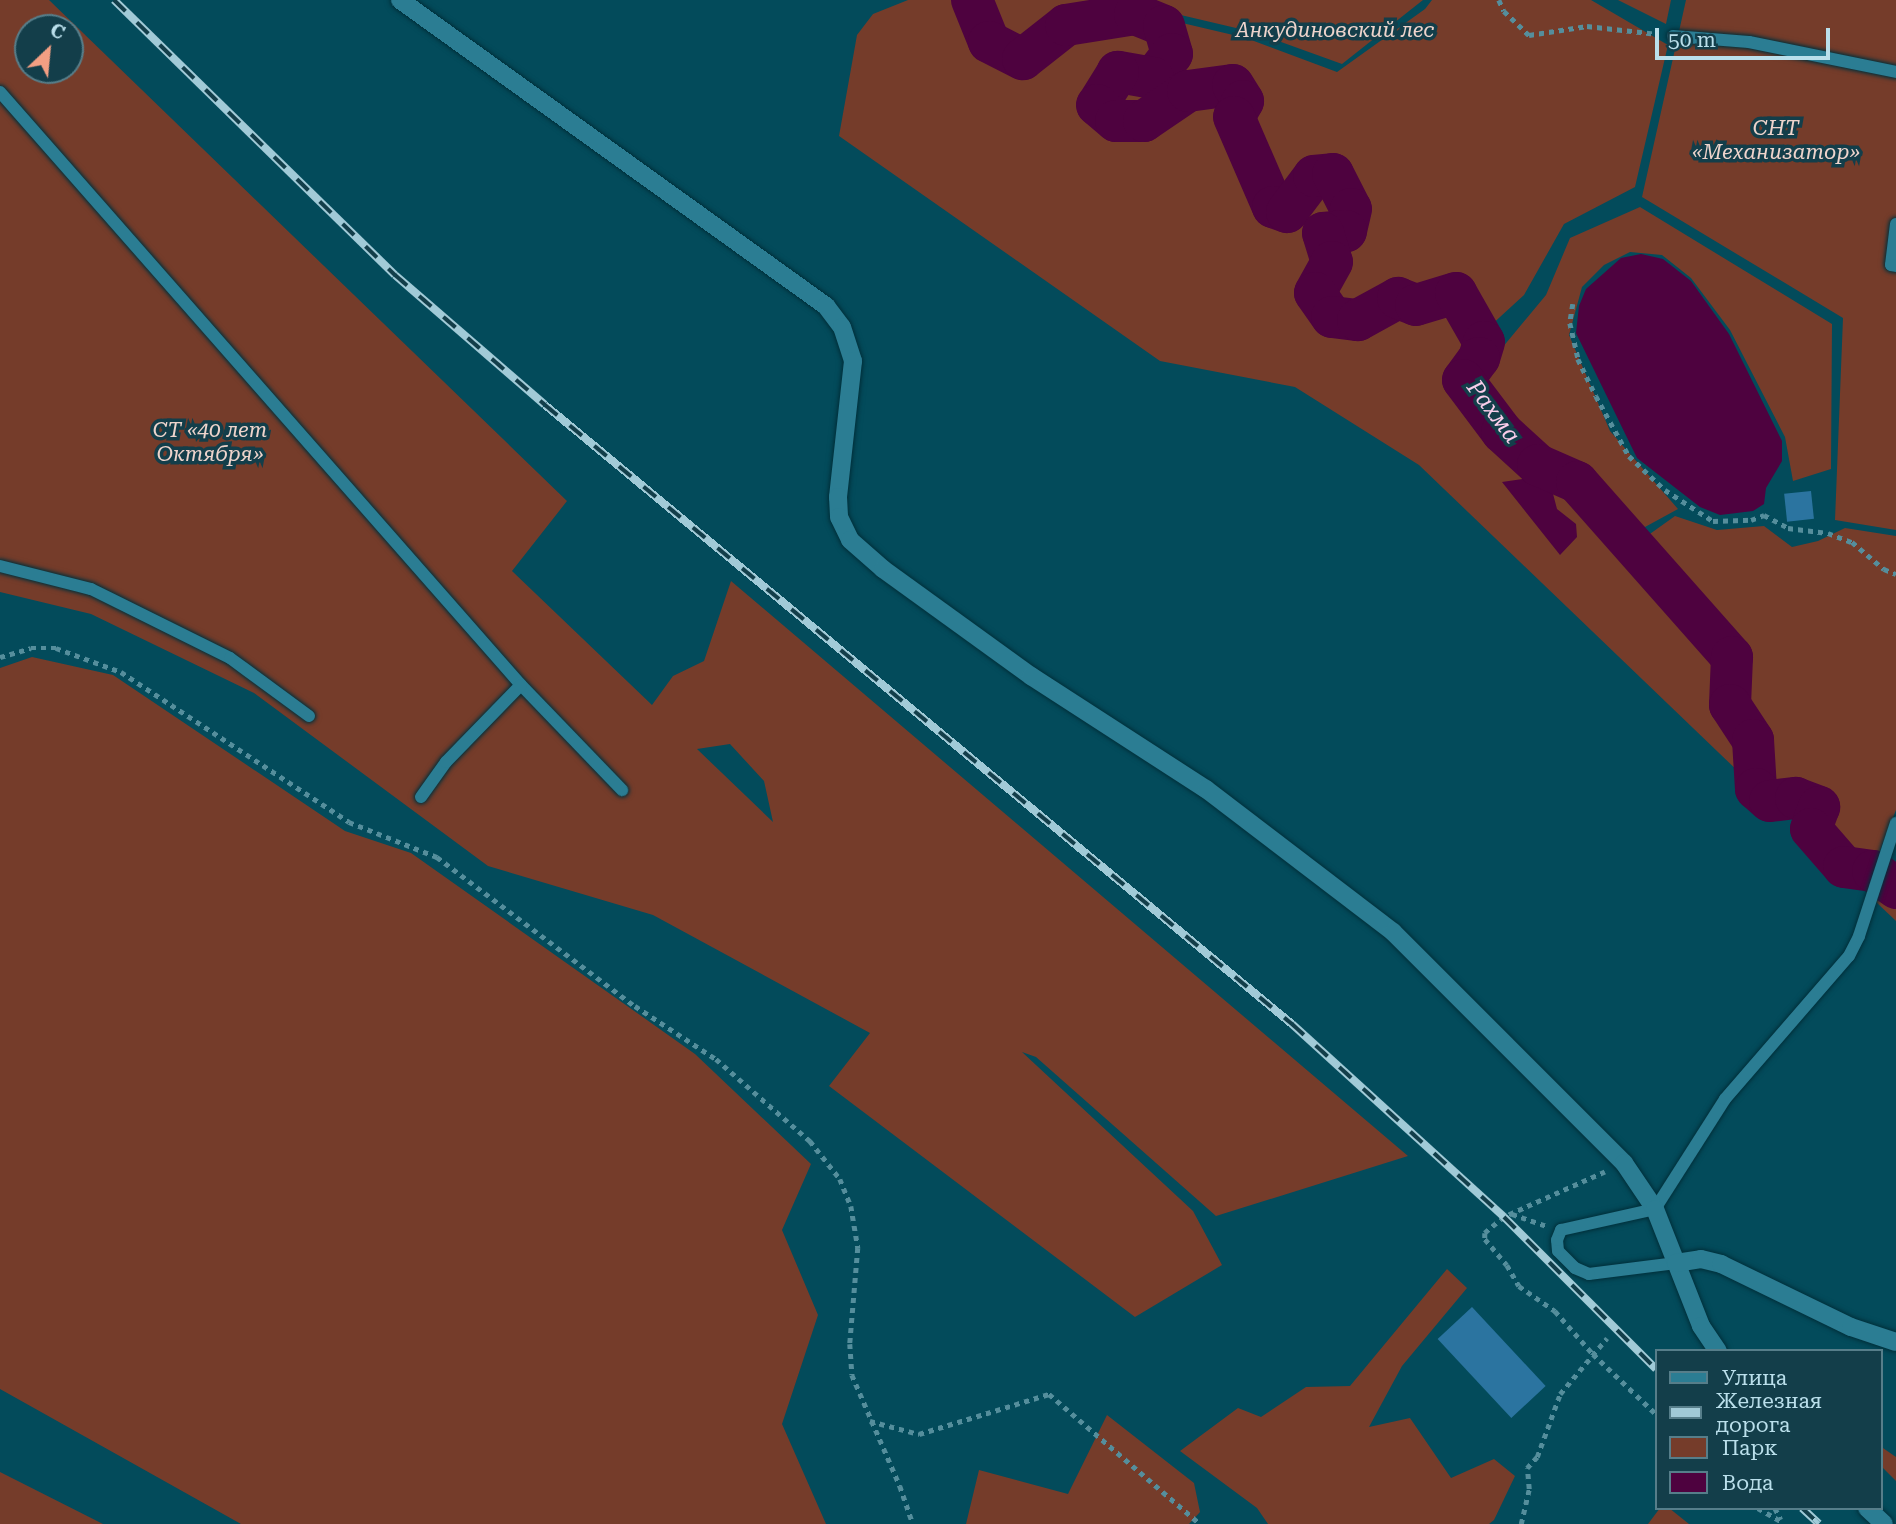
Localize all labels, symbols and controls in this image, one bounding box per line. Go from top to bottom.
north arrow [14,14,84,84]
scale bar [1658,14,1833,58]
park label: Анкудиновский лес [1236,17,1434,43]
text: С [47,18,69,45]
text: 50 m [1668,28,1716,52]
park label: СНТ «Механизатор» [1692,115,1860,165]
water label: Рахма [1460,375,1526,449]
park label: СТ «40 лет Октября» [153,417,267,467]
legend [1654,1349,1882,1510]
text: Улица [1722,1366,1787,1390]
text: Железная дорога [1716,1389,1822,1437]
text: Парк [1722,1436,1778,1460]
text: Вода [1722,1471,1774,1495]

